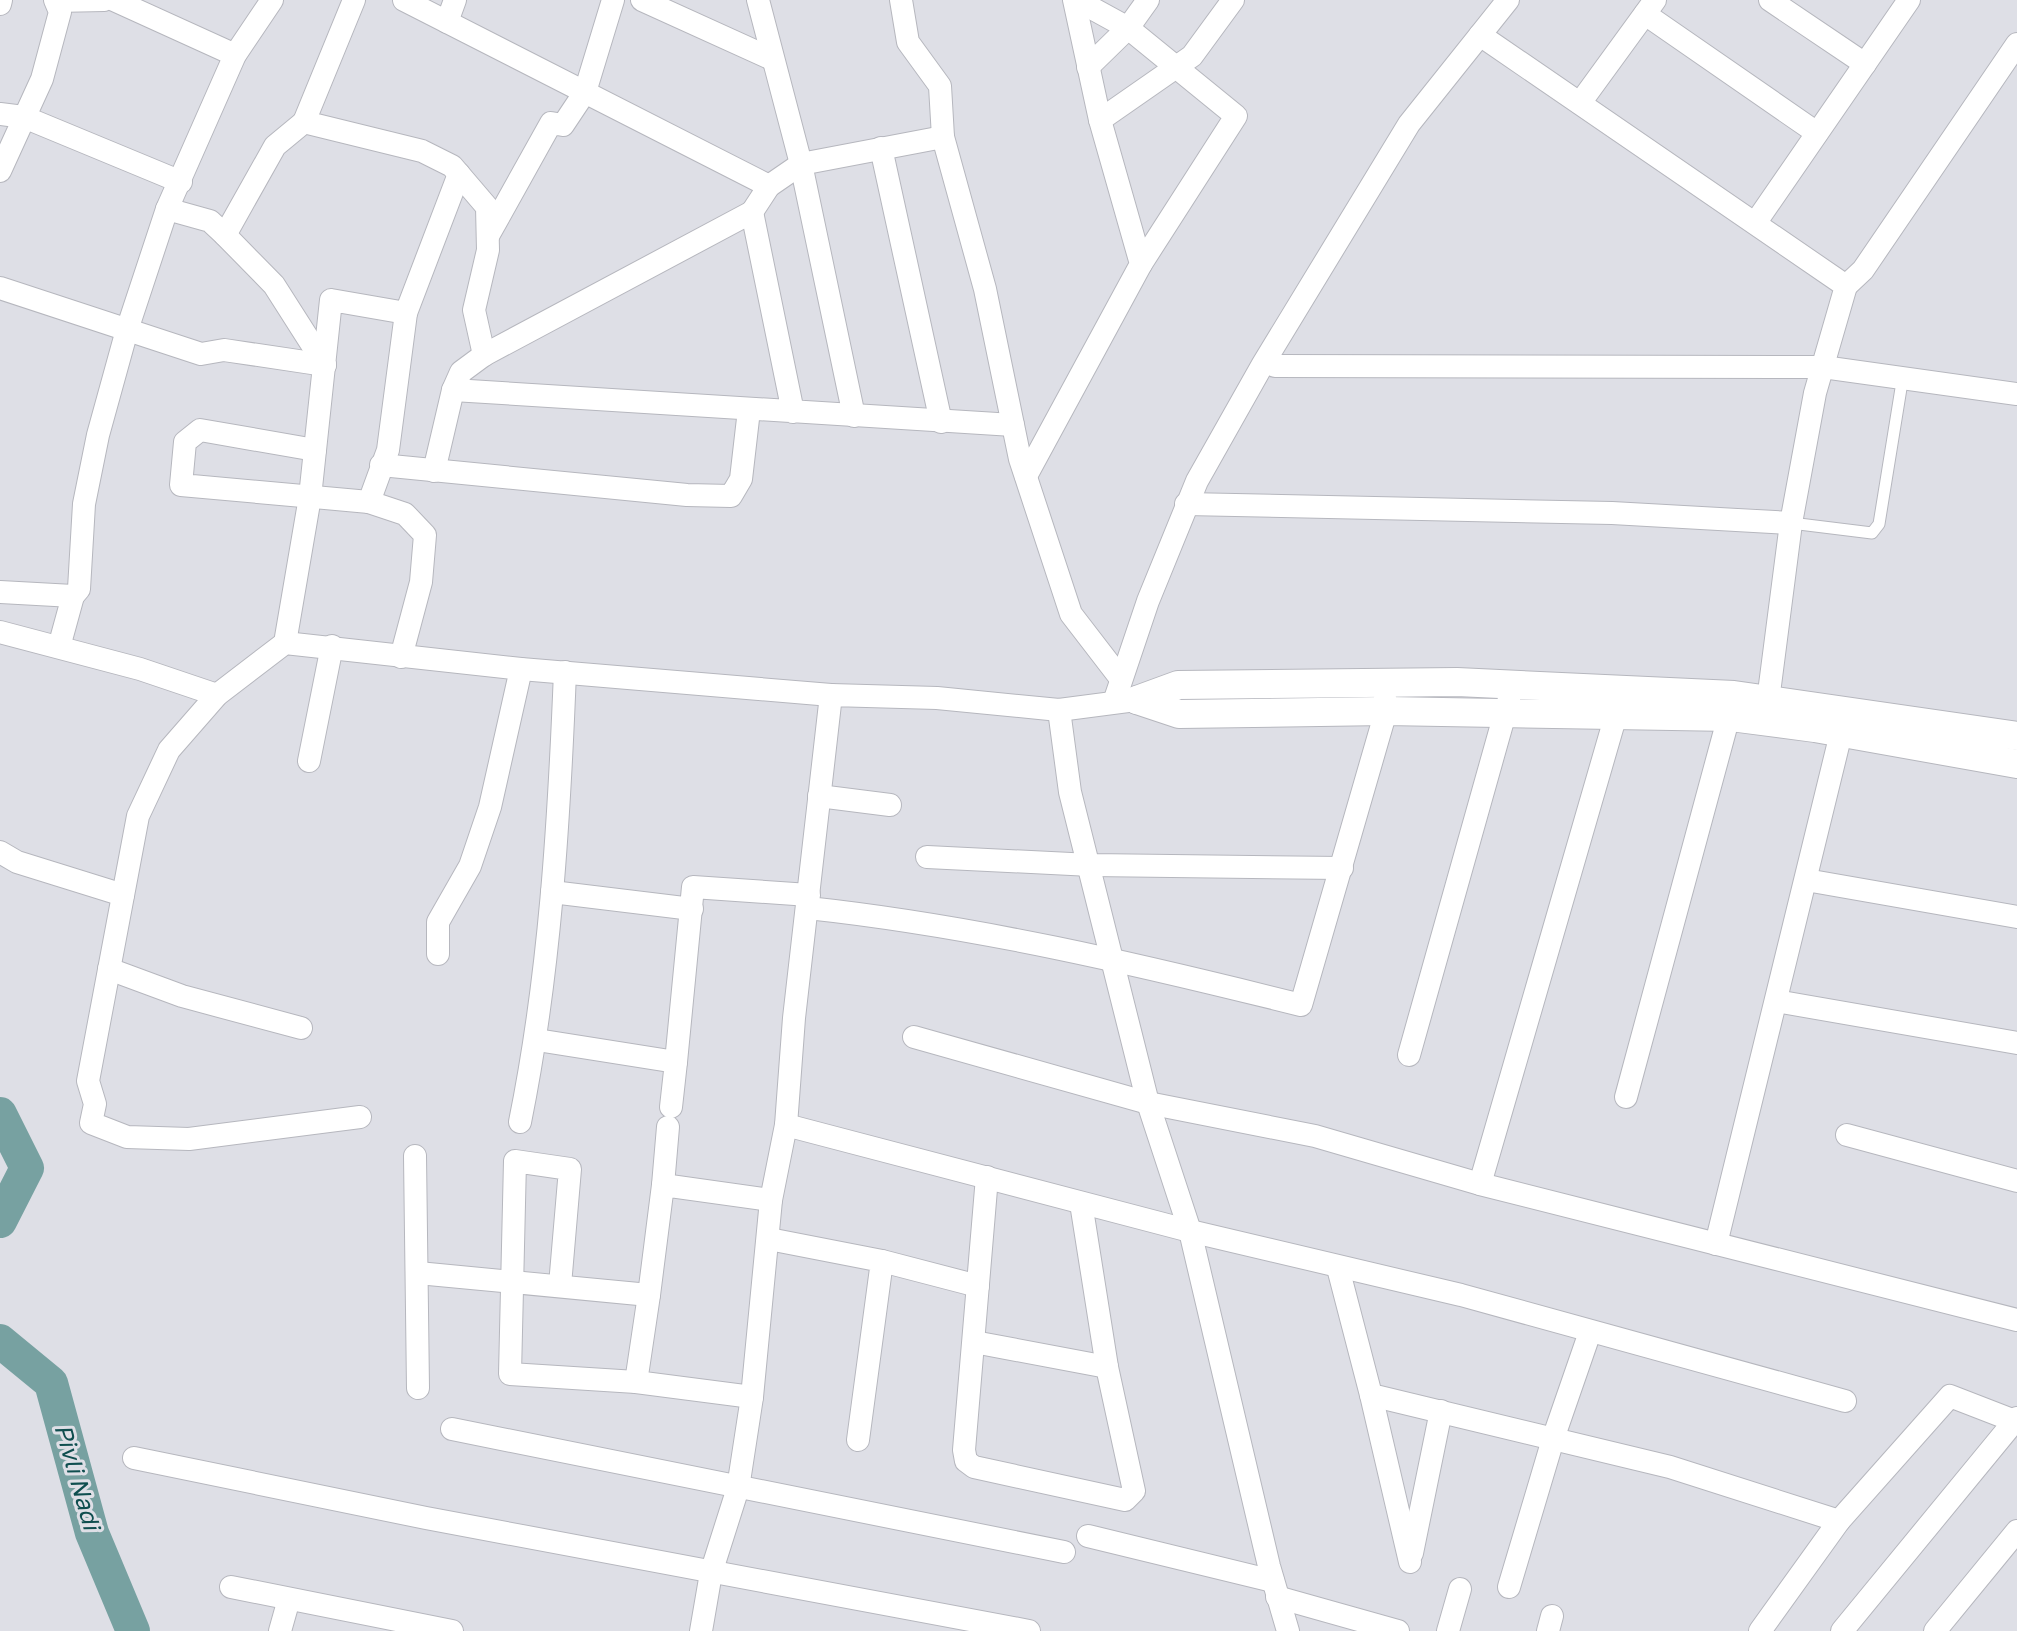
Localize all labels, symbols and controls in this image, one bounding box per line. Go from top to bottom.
water label: Pivli Nadi [50,1420,108,1535]

